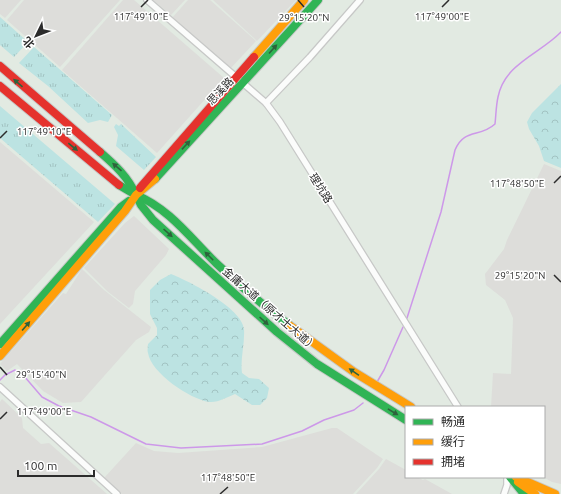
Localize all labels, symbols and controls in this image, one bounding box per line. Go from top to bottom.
text: 117°49'10"E [114,11,169,22]
text: 117°49'00"E [415,11,470,22]
text: 29°15'20"N [279,12,329,23]
north arrow [16,16,56,56]
text: 北 [21,35,37,51]
one-way arrow [268,45,277,54]
street label: 思溪路 [204,75,236,107]
one-way arrow [13,78,24,87]
text: 117°49'10"E [17,126,72,137]
one-way arrow [181,140,190,151]
one-way arrow [67,143,78,152]
one-way arrow [112,163,122,172]
street label: 理坑路 [307,171,335,205]
text: 117°48'50"E [490,178,545,189]
one-way arrow [163,229,173,238]
one-way arrow [204,251,213,261]
street label: 金庸大道（原才士大道） [220,265,320,353]
text: 29°15'20"N [495,270,545,281]
one-way arrow [259,316,270,325]
one-way arrow [21,321,30,332]
one-way arrow [348,368,359,376]
text: 29°15'40"N [16,369,66,380]
text: 117°49'00"E [17,406,72,417]
legend [405,406,545,478]
one-way arrow [388,408,398,416]
text: 畅通 [441,415,465,428]
text: 缓行 [441,435,465,448]
scale bar [18,452,94,478]
text: 拥堵 [441,455,465,468]
text: 100 m [24,459,57,472]
text: 117°48'50"E [201,472,256,483]

